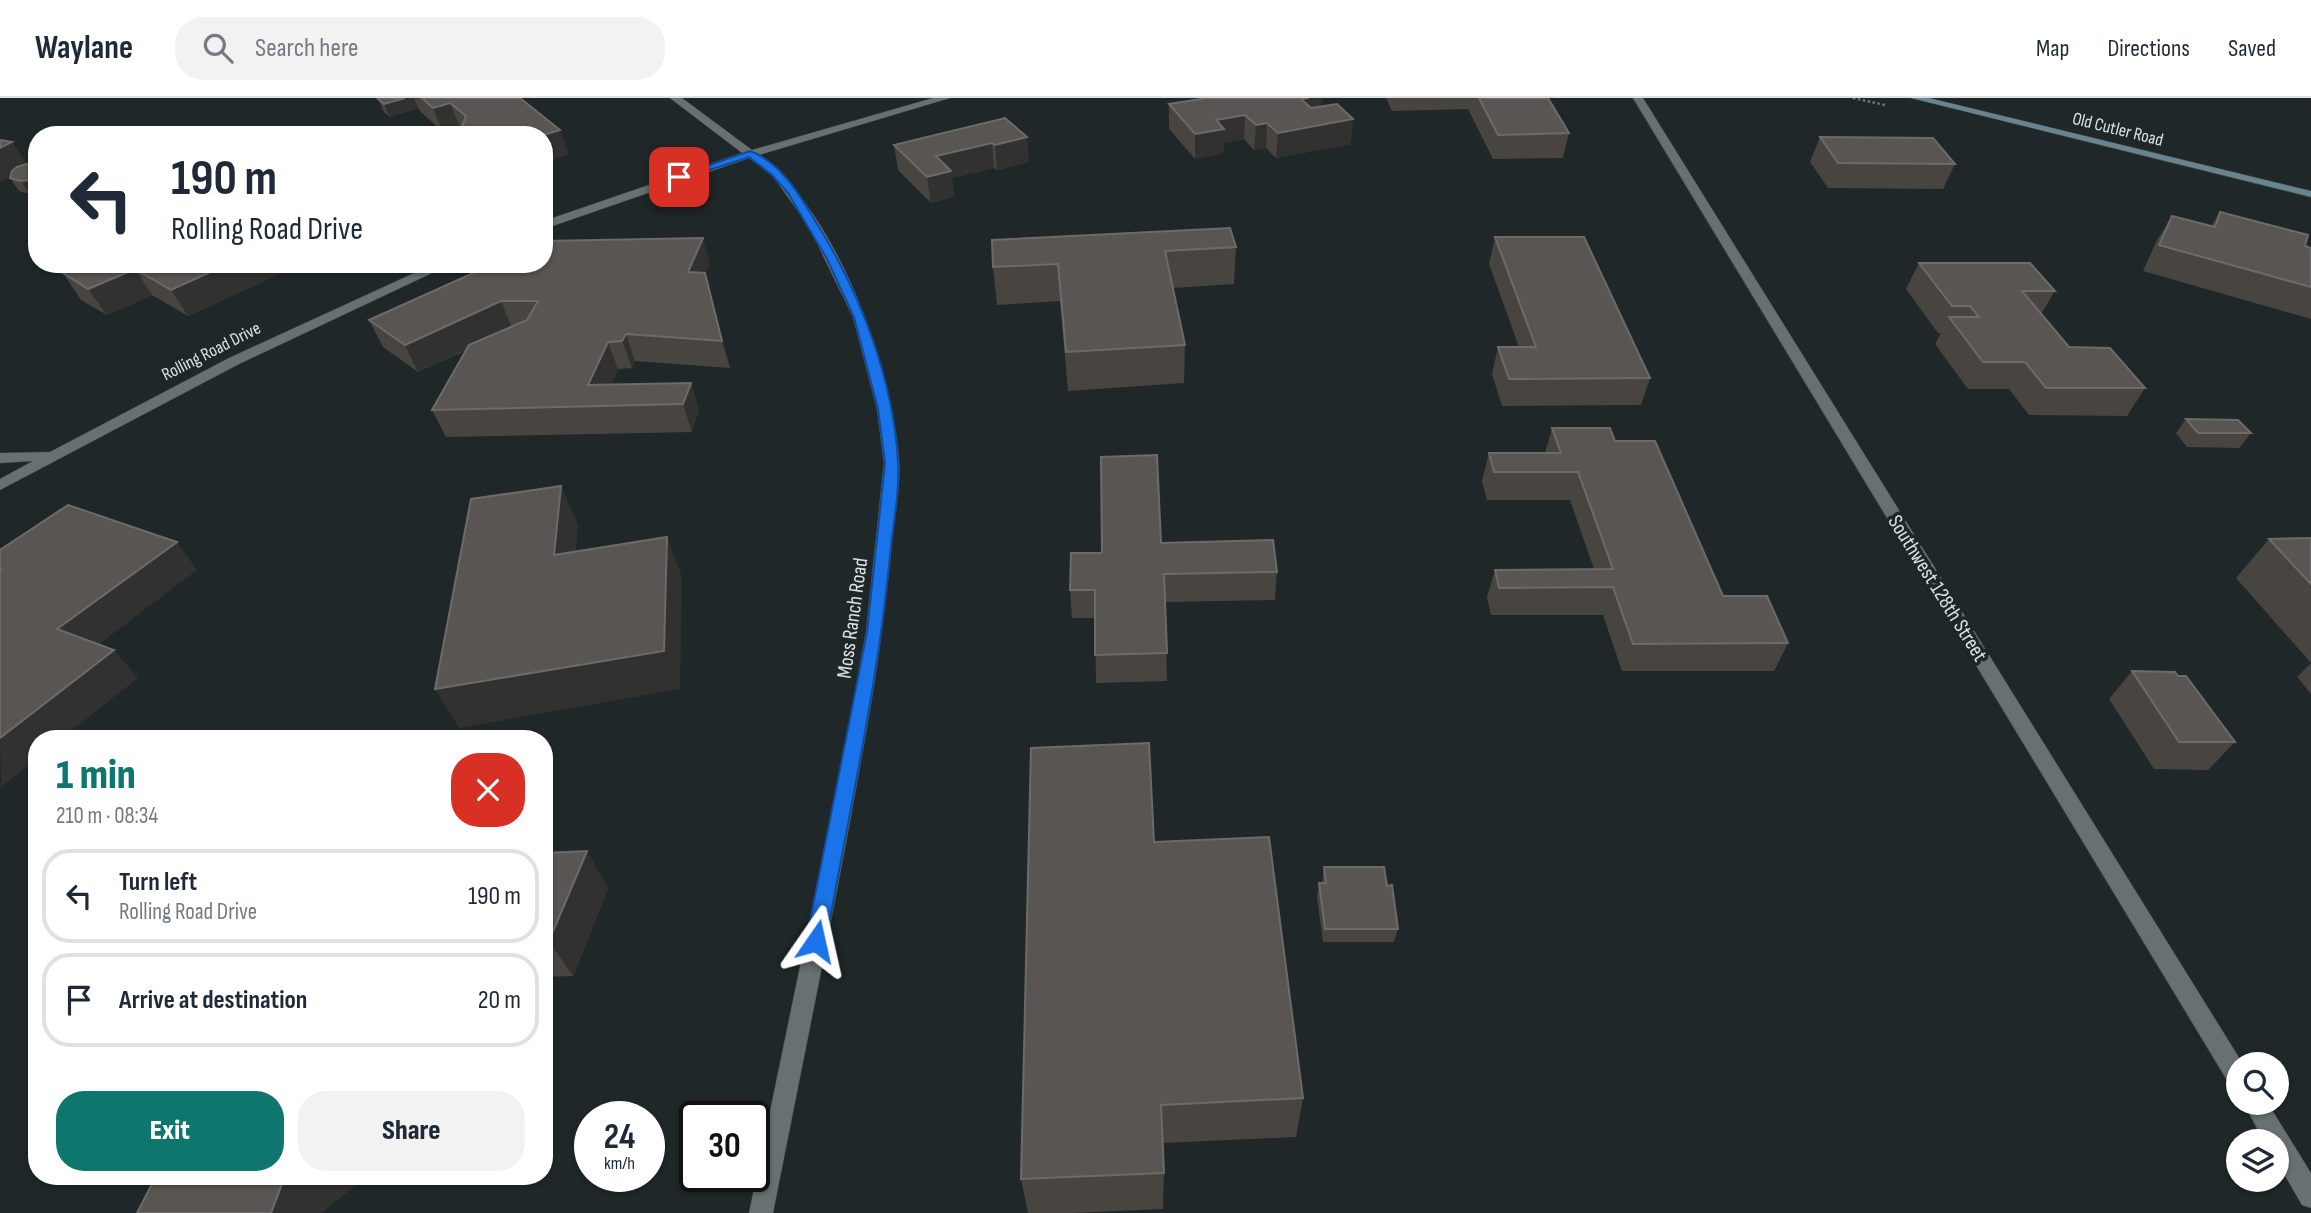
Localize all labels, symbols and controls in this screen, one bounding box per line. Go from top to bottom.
search box [175,17,665,80]
text: Waylane [35,28,133,68]
icon: search [199,29,237,67]
text: Search here [255,33,358,64]
text: Map [2036,34,2069,63]
text: Directions [2107,34,2190,63]
text: Saved [2228,34,2276,63]
street label: Old Cutler Road [2070,108,2165,151]
pin [649,147,709,207]
text: 190 m [171,150,277,209]
icon: left [56,154,147,245]
icon: arrive [660,158,698,196]
text: Rolling Road Drive [171,210,363,249]
street label: Rolling Road Drive [158,318,264,385]
street label: Southwest 128th Street [1883,510,1993,666]
street label: Moss Ranch Road [832,556,873,680]
text: 1 min [56,750,136,801]
button: close [451,753,525,827]
text: 210 m · 08:34 [56,802,158,830]
text: Turn left [119,867,197,898]
icon: left [60,877,98,915]
text: 190 m [468,881,521,912]
text: Rolling Road Drive [119,898,257,926]
position arrow [779,904,853,978]
icon: arrive [60,981,98,1019]
text: Arrive at destination [119,985,307,1016]
text: 20 m [478,985,521,1016]
map controls [2226,1052,2289,1192]
button: search [2226,1052,2289,1115]
button: Exit [56,1091,284,1171]
button: Share [298,1091,525,1171]
speed limit sign: 30 [679,1101,770,1192]
text: 24 [604,1116,635,1159]
button: layers [2226,1129,2289,1192]
text: km/h [604,1153,635,1174]

